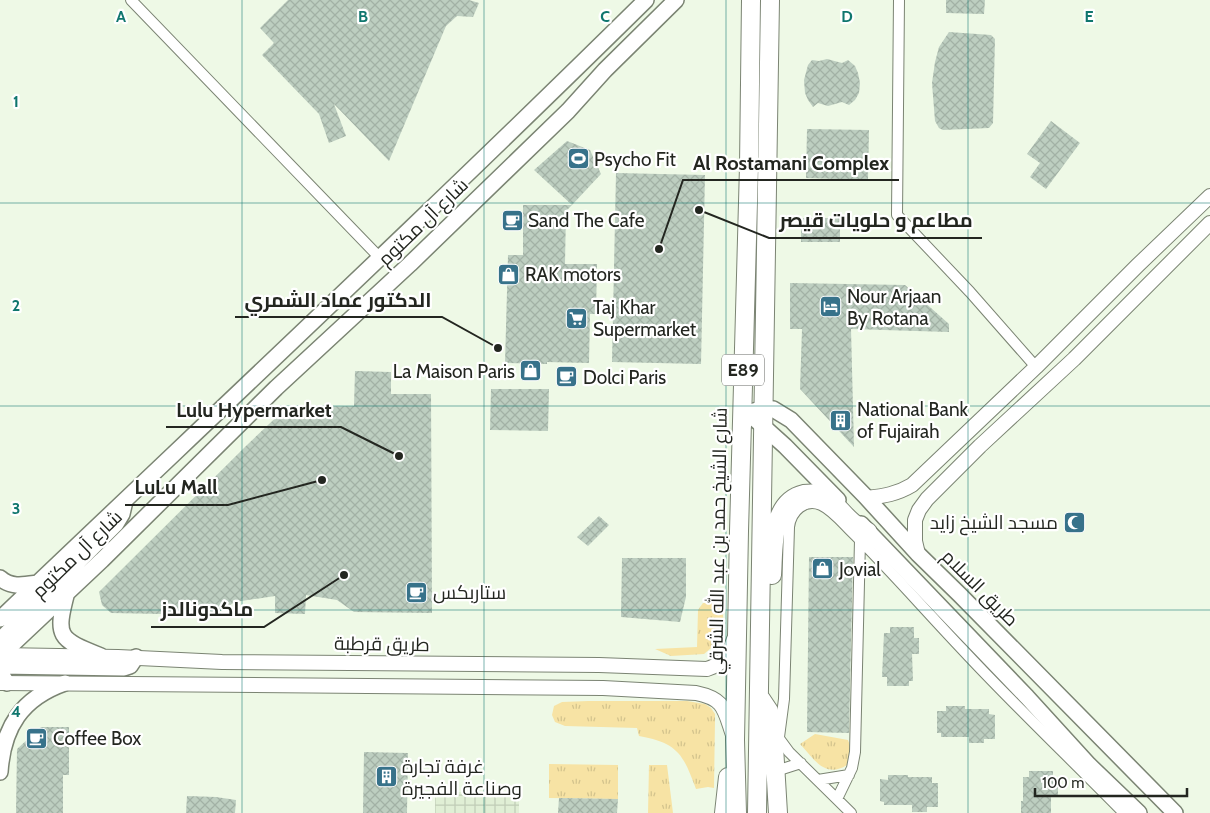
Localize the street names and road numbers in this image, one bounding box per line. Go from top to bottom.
street label: شارع آل مكتوم [373,173,474,272]
road number: E89 [722,354,764,386]
street label: شارع الشيخ حمد بن عبد الله الشرقي [703,407,735,675]
street label: شارع آل مكتوم [27,505,128,604]
street label: طريق السلام [935,545,1023,633]
street label: طريق قرطبة [334,632,430,657]

